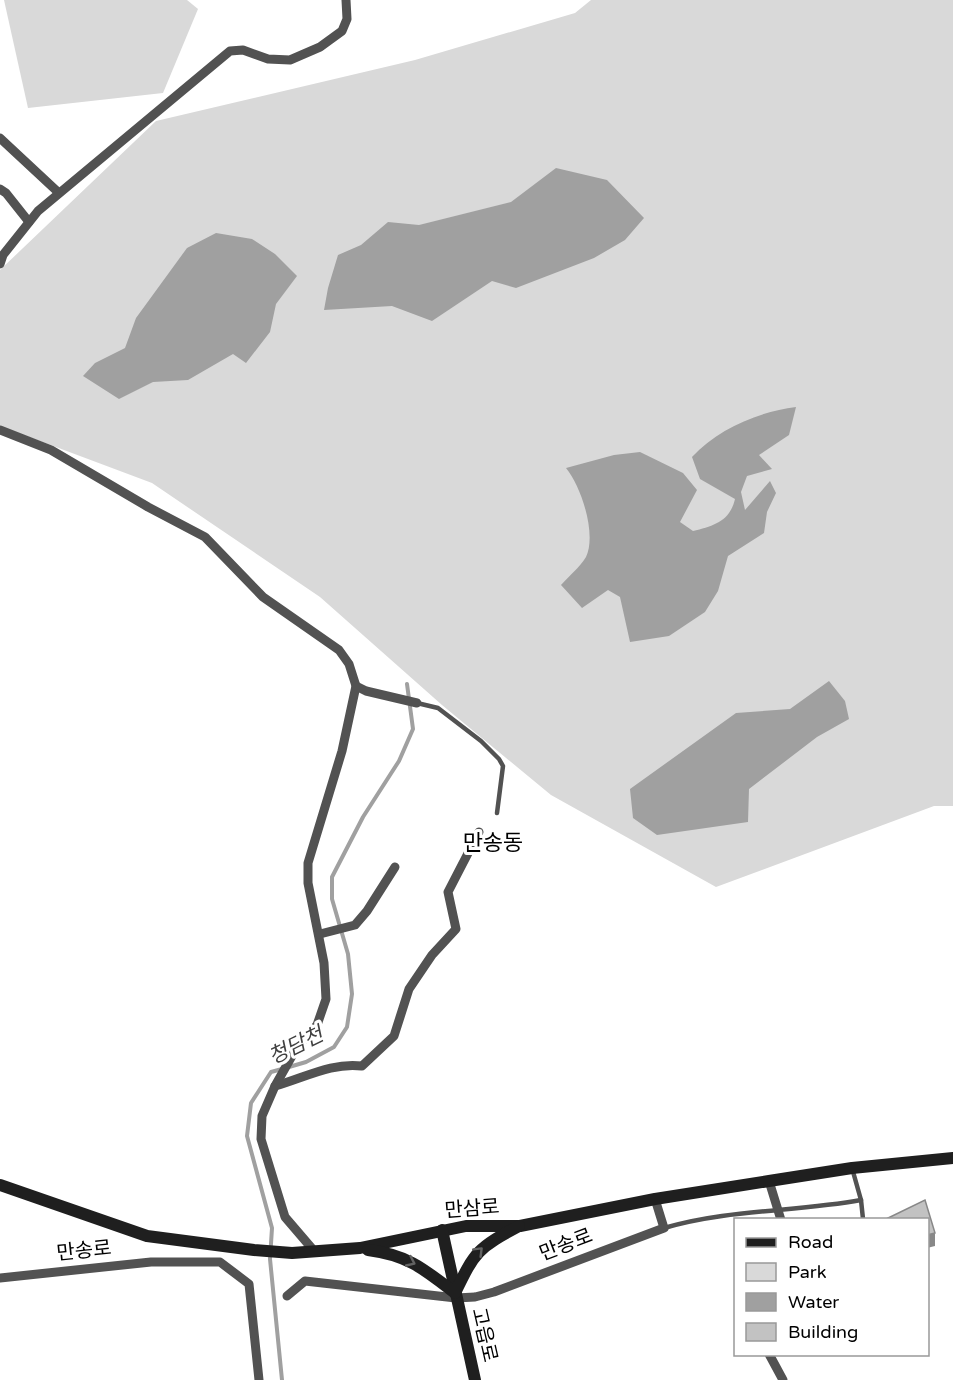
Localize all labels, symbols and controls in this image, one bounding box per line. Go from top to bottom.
district label: 만송동 [463,830,523,856]
water label: 청담천 [264,1021,330,1070]
street label: 만삼로 [444,1195,500,1223]
legend [734,1218,929,1356]
street label: 만송로 [536,1224,596,1266]
text: Road [788,1231,833,1253]
street label: 만송로 [55,1236,113,1266]
one-way arrow [472,1248,483,1258]
one-way arrow [405,1254,416,1266]
text: Park [788,1261,827,1283]
text: Water [788,1291,839,1313]
street label: 고읍로 [466,1305,502,1365]
text: Building [788,1321,858,1343]

